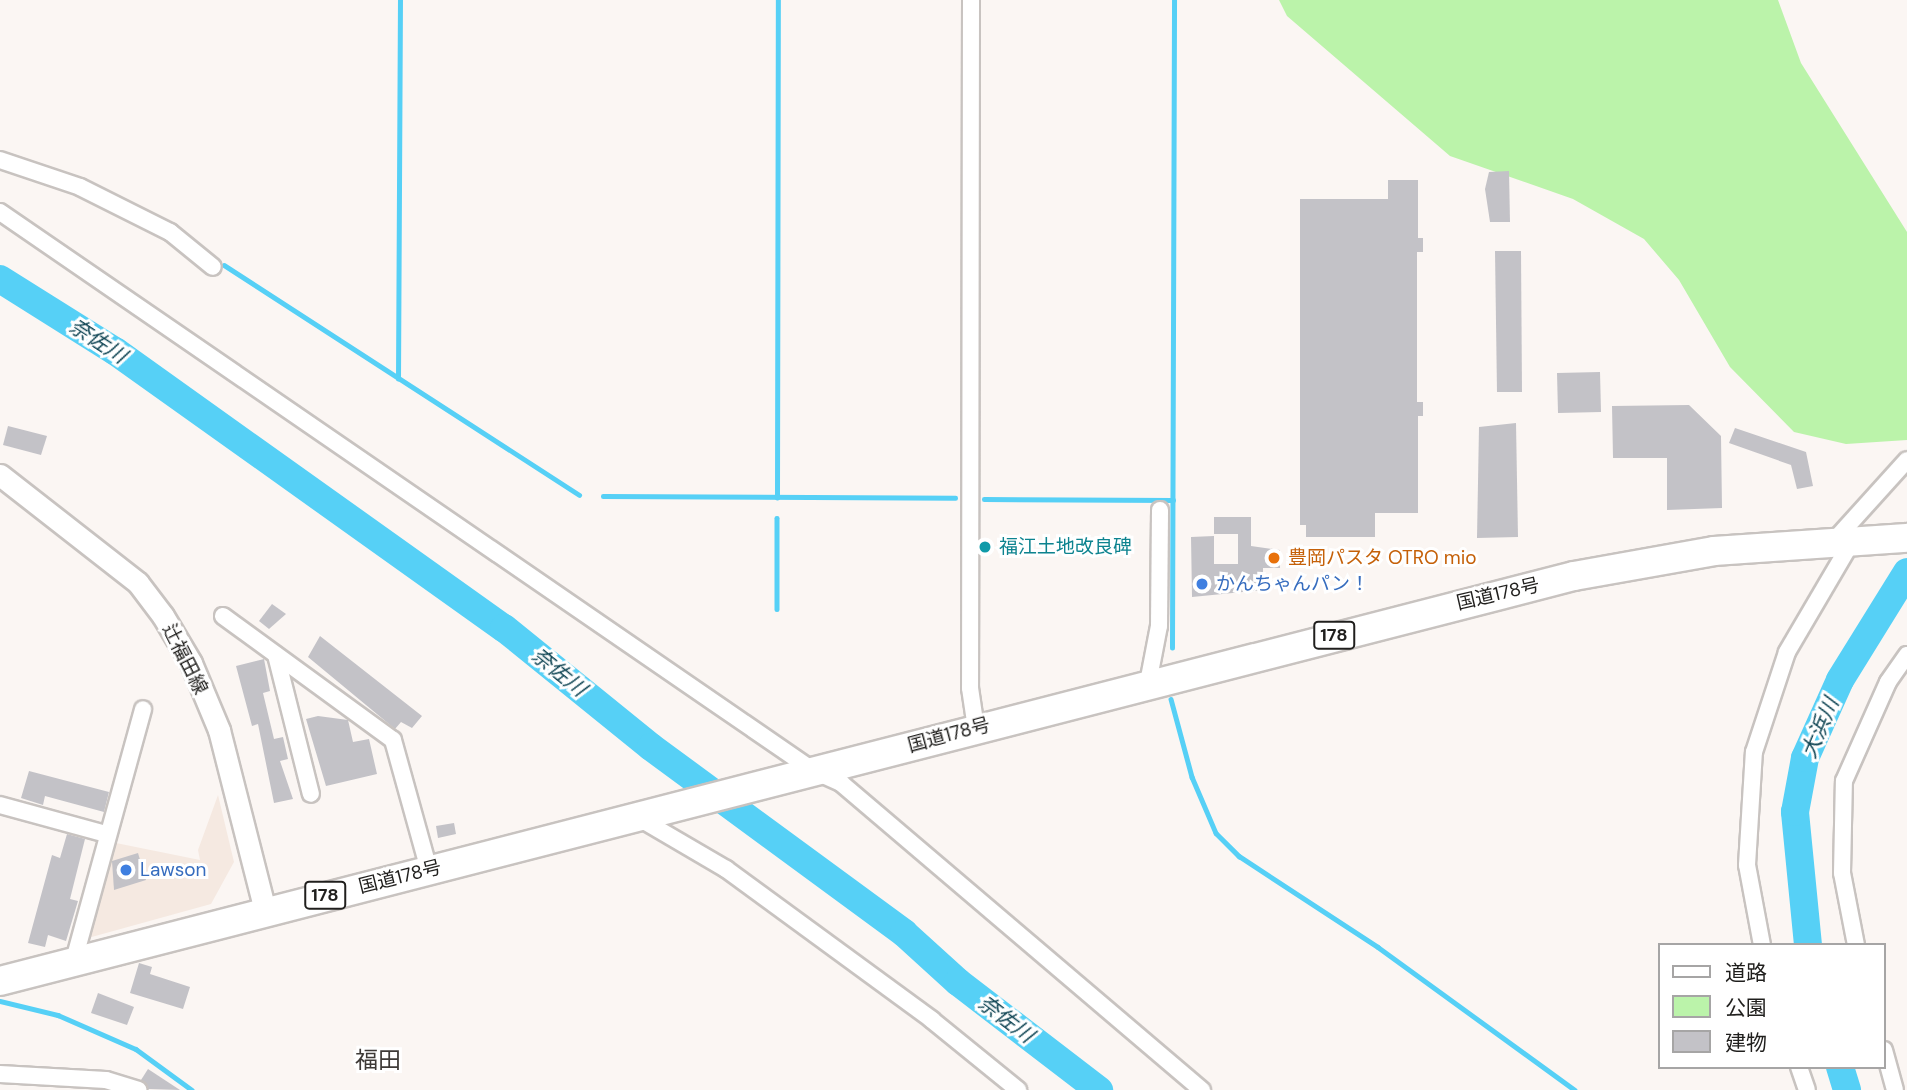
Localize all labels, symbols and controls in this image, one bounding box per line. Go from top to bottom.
water label: 奈佐川 [65,313,131,369]
place label: 福江土地改良碑 [999,536,1132,558]
marker: 福江土地改良碑 [977,539,993,555]
place label: 豊岡パスタ OTRO mio [1288,547,1477,569]
marker: 豊岡パスタ OTRO mio [1266,550,1282,566]
place label: かんちゃんパン！ [1216,573,1368,595]
street label: 国道178号 [1454,573,1542,615]
marker: かんちゃんパン！ [1194,576,1210,592]
street label: 辻福田線 [158,620,212,698]
road number: 178 [1313,620,1355,650]
water label: 奈佐川 [527,642,591,702]
water label: 大浜川 [1796,694,1844,762]
street label: 国道178号 [905,713,993,757]
street label: 国道178号 [356,856,444,898]
place label: Lawson [140,859,206,881]
marker: Lawson [118,862,134,878]
road number: 178 [304,880,346,910]
legend [1658,943,1886,1069]
text: 道路 [1725,959,1767,987]
water label: 奈佐川 [973,990,1039,1048]
text: 公園 [1725,994,1767,1022]
text: 建物 [1725,1029,1767,1057]
district label: 福田 [355,1046,401,1074]

